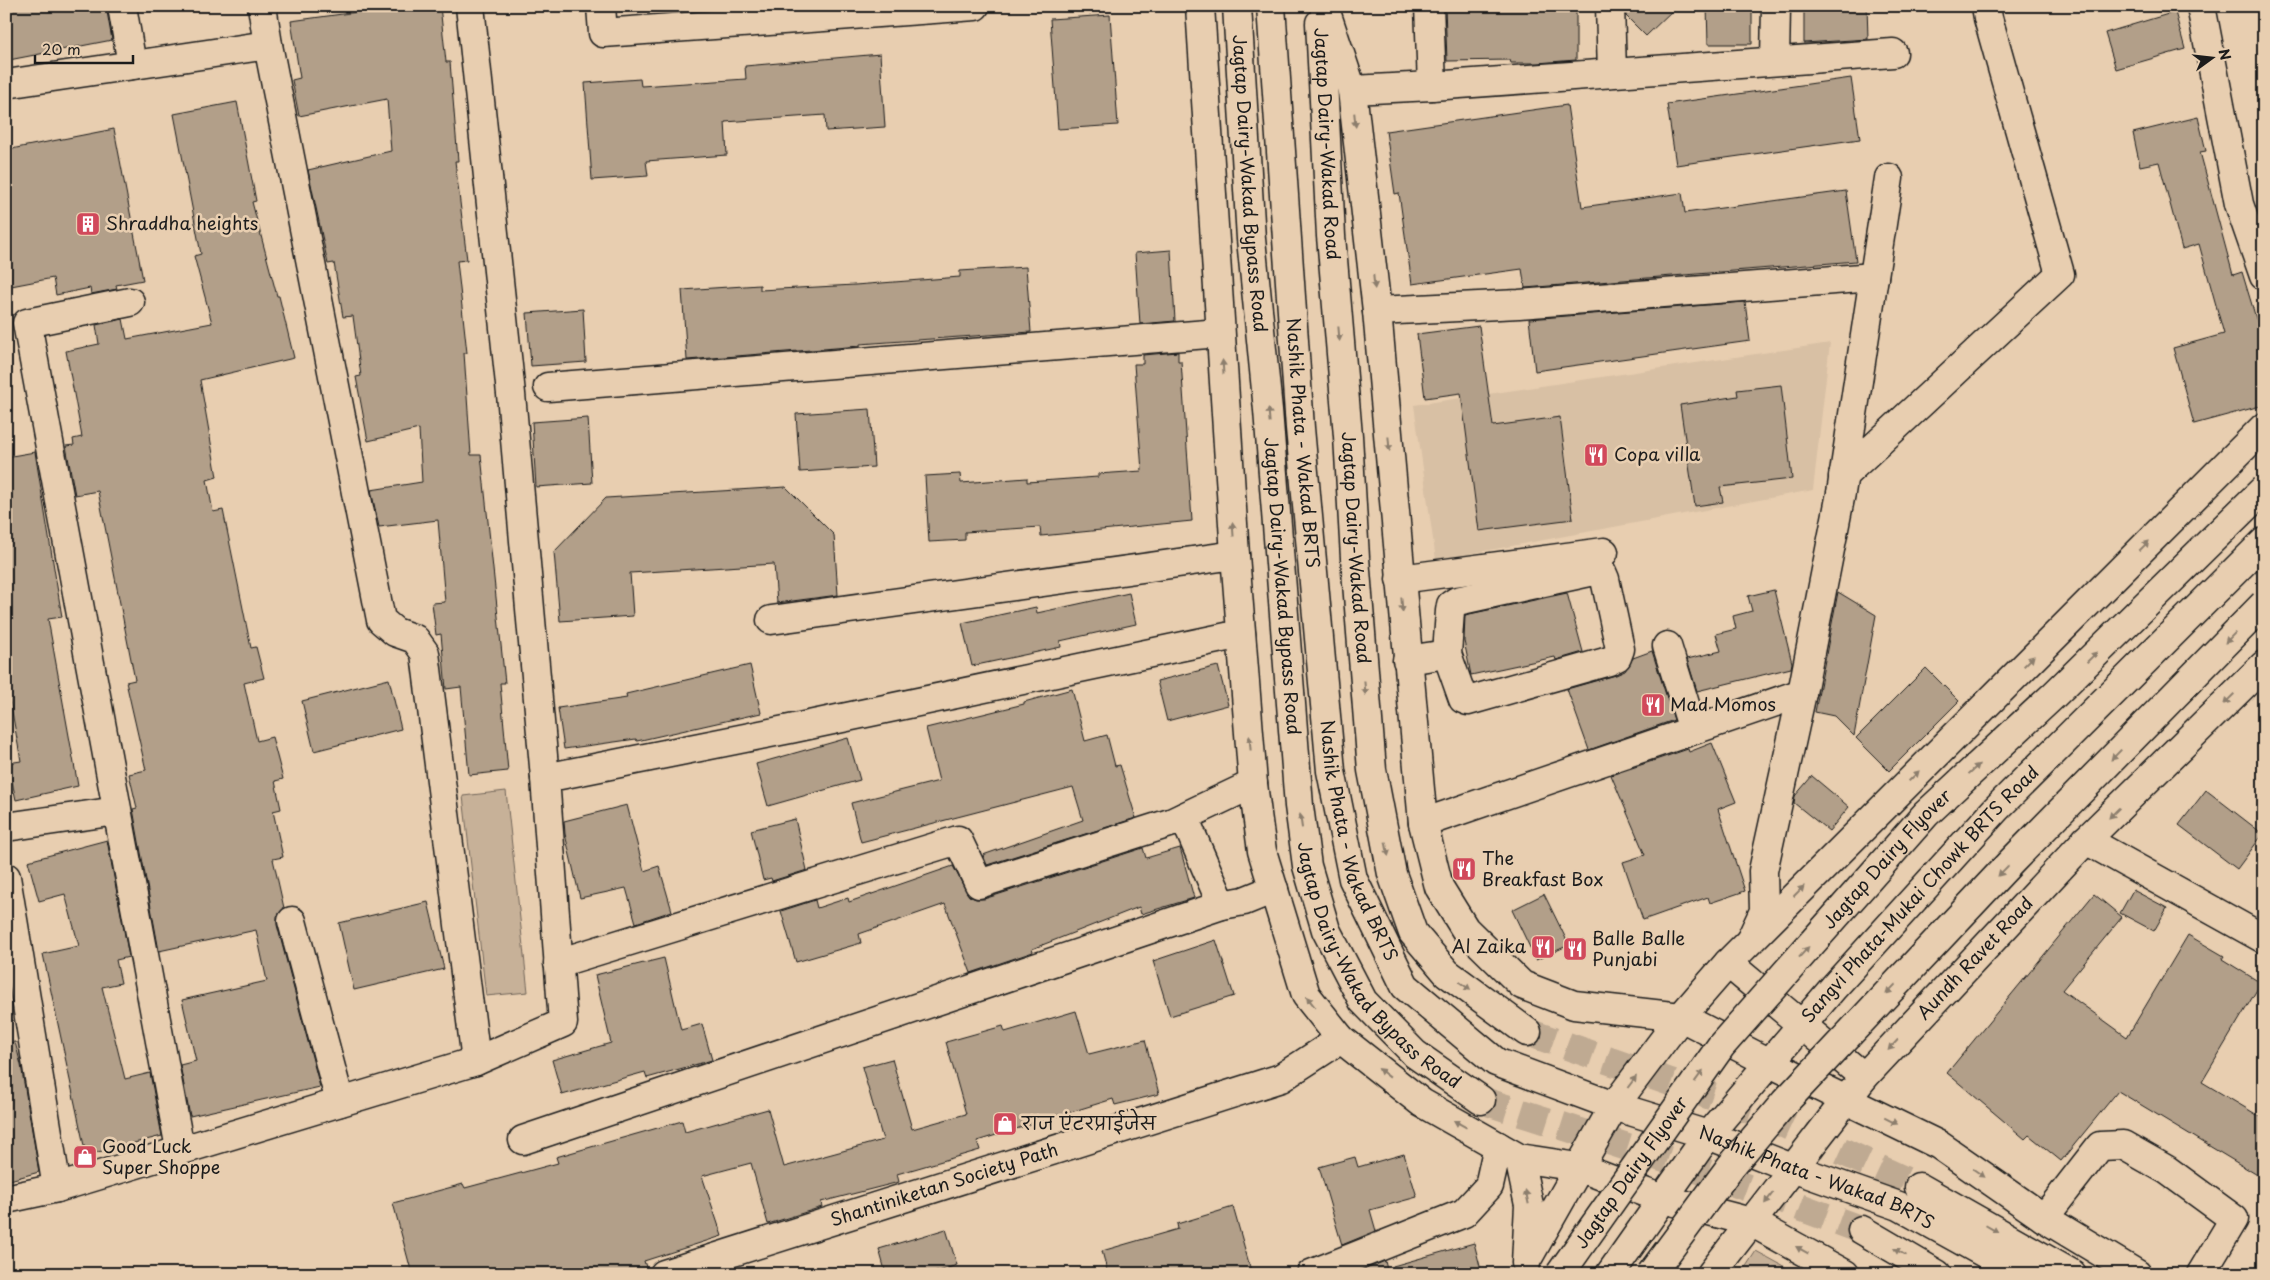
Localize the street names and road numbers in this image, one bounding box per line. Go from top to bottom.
street label: Jagtap Dairy-Wakad Road [1308,27,1348,261]
street label: Jagtap Dairy-Wakad Bypass Road [1227,34,1275,334]
street label: Nashik Phata - Wakad BRTS [1280,316,1328,569]
street label: Jagtap Dairy-Wakad Road [1336,431,1378,665]
street label: Jagtap Dairy-Wakad Bypass Road [1258,436,1308,736]
street label: Nashik Phata - Wakad BRTS [1314,719,1406,965]
street label: Sangvi Phata-Mukai Chowk BRTS Road [1794,759,2044,1028]
street label: Jagtap Dairy Flyover [1815,782,1957,935]
street label: Jagtap Dairy-Wakad Bypass Road [1292,840,1467,1094]
street label: Aundh Ravet Road [1910,890,2038,1025]
street label: Jagtap Dairy Flyover [1567,1090,1694,1254]
street label: Nashik Phata - Wakad BRTS [1696,1118,1940,1235]
street label: Shantiniketan Society Path [826,1135,1061,1232]

